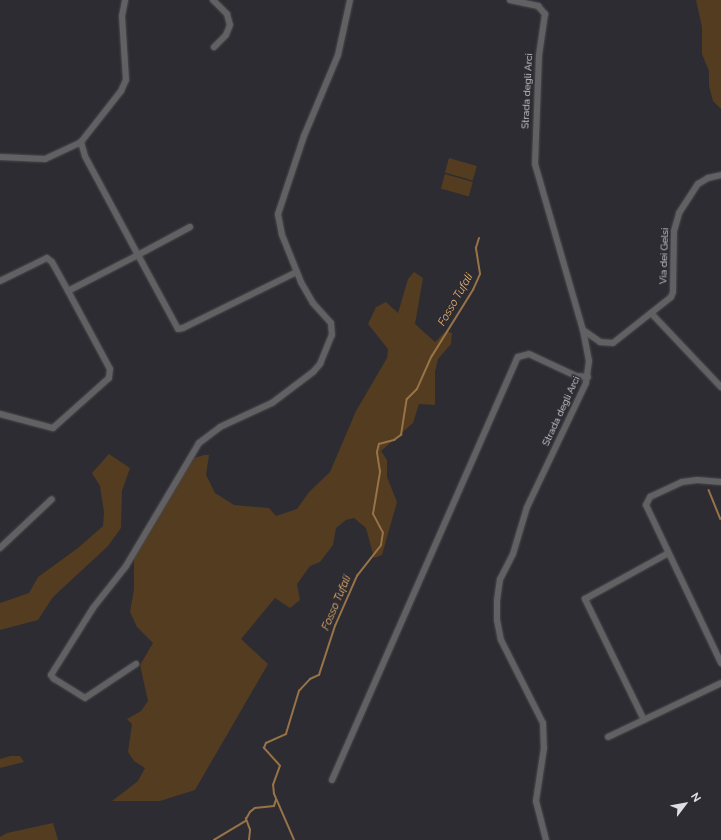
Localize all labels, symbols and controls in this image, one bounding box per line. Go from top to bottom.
street label: Strada degli Arci [519,53,535,129]
street label: Via dei Gelsi [657,228,671,284]
water label: Fosso Tufali [436,271,476,329]
street label: Strada degli Arci [540,374,582,448]
water label: Fosso Tufali [319,573,355,633]
north arrow [665,784,705,824]
text: N [688,790,703,804]

